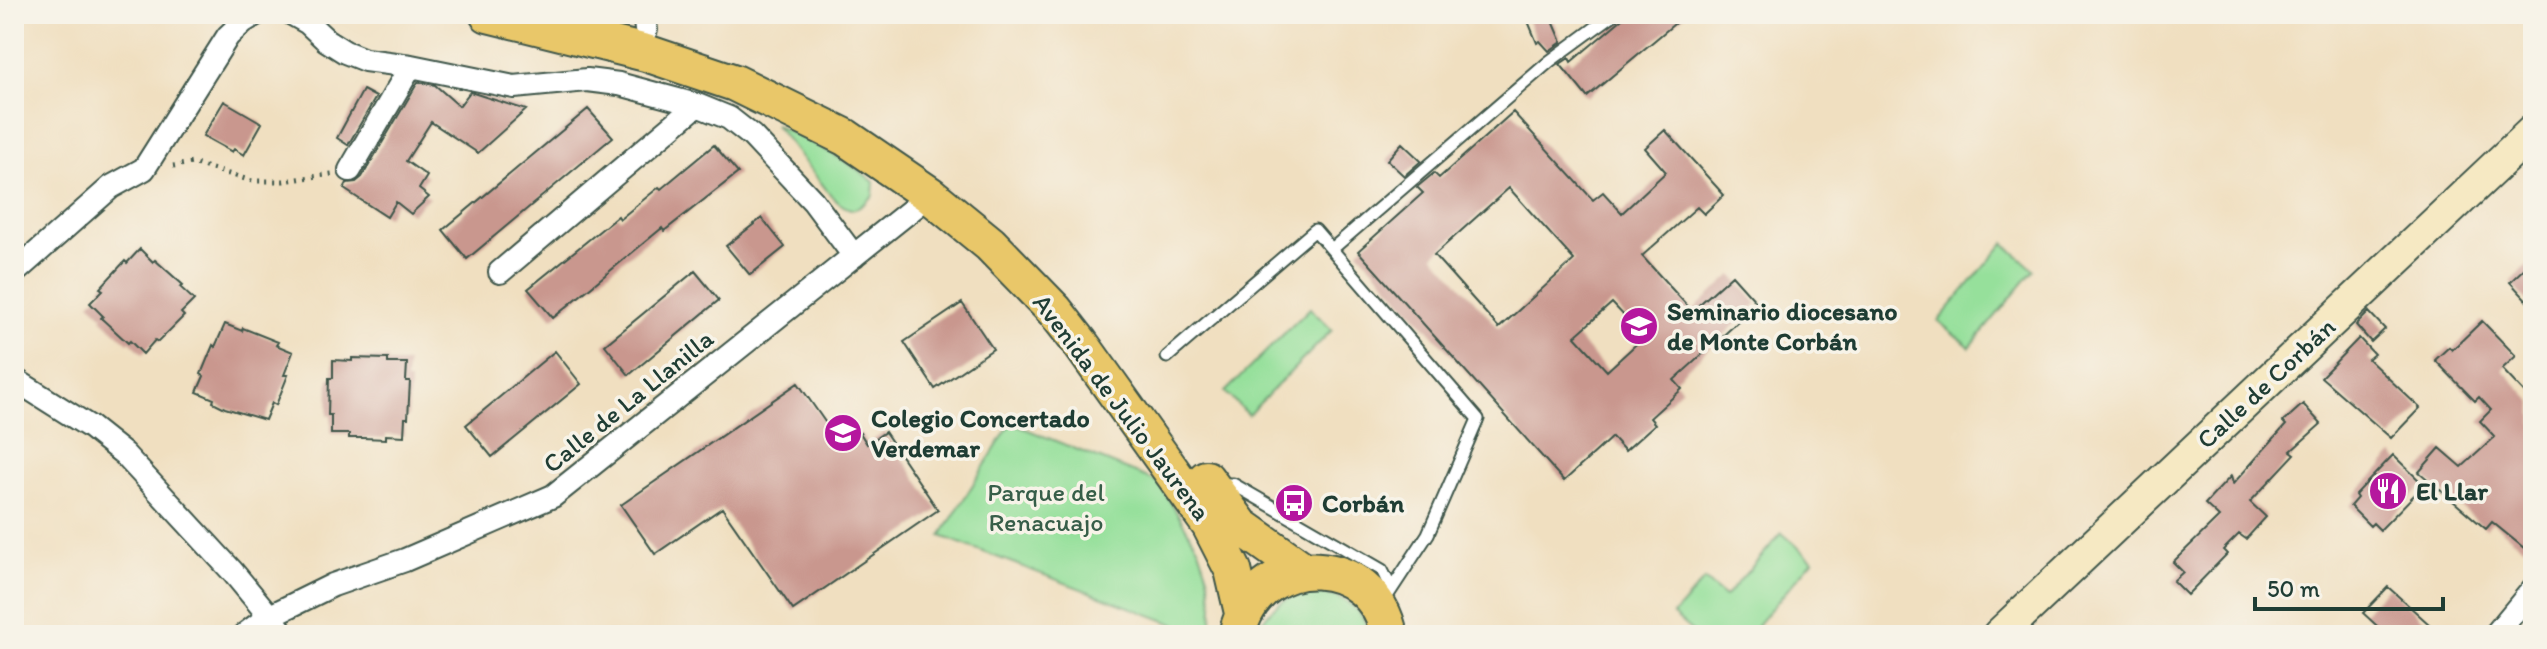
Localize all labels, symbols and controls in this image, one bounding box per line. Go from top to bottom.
street label: Avenida de Julio Jaurena [1026,287,1218,527]
place label: Seminario diocesano de Monte Corbán [1667,295,1897,357]
school or university icon: Seminario diocesano de Monte Corbán [1618,305,1660,347]
street label: Calle de Corbán [2190,310,2342,455]
street label: Calle de La Llanilla [536,322,720,480]
place label: Colegio Concertado Verdemar [871,402,1090,464]
school or university icon: Colegio Concertado Verdemar [822,412,864,454]
restaurant icon: El Llar [2367,470,2409,512]
place label: El Llar [2416,475,2489,507]
park label: Parque del Renacuajo [987,476,1105,538]
bus stop icon: Corbán [1273,482,1315,524]
place label: Corbán [1322,487,1404,519]
scale bar [2255,561,2443,611]
text: 50 m [2267,574,2320,603]

